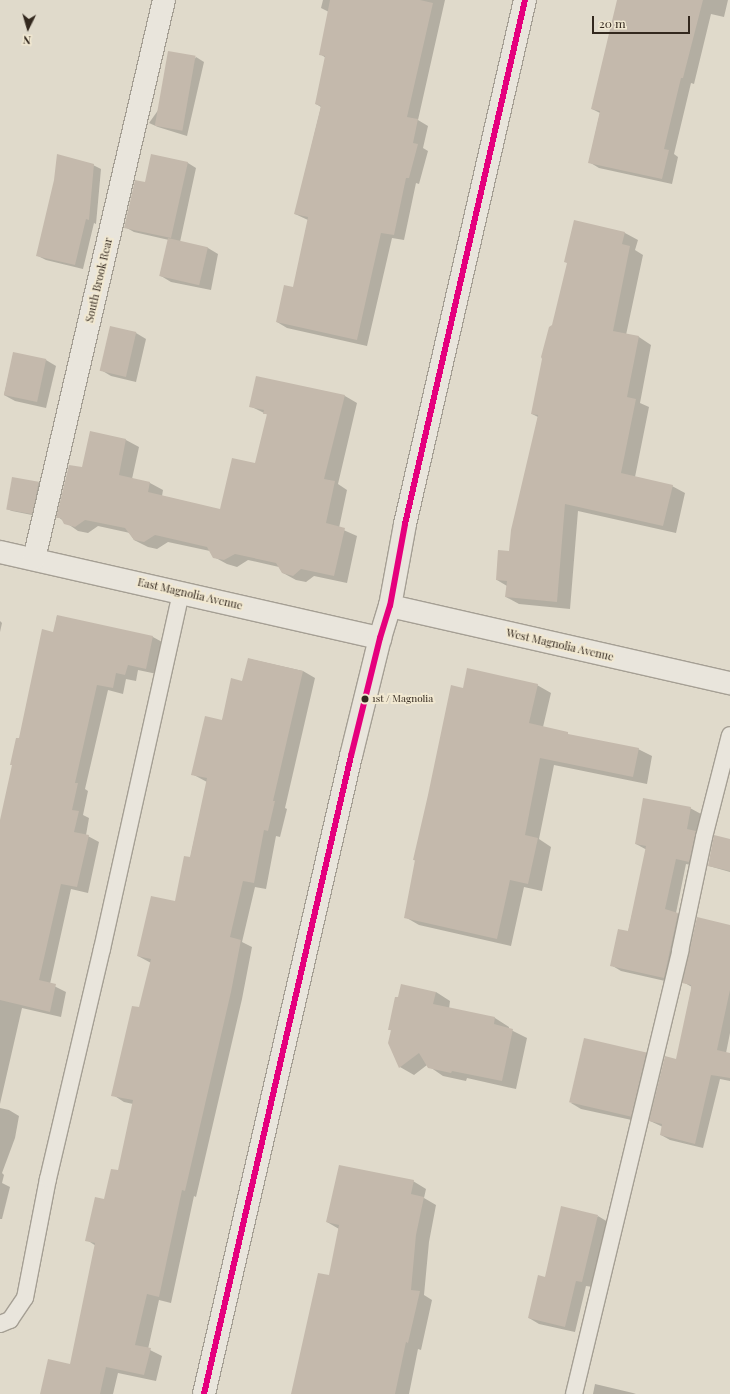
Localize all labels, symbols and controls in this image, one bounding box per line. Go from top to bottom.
north arrow [8,8,48,48]
scale bar [594,8,692,34]
text: 20 m [599,15,626,31]
text: N [22,33,32,48]
street label: South Brook Rear [83,236,115,324]
street label: East Magnolia Avenue [136,575,244,613]
street label: West Magnolia Avenue [505,626,615,664]
place label: 1st / Magnolia [372,693,433,705]
marker: 1st / Magnolia [360,694,370,704]

